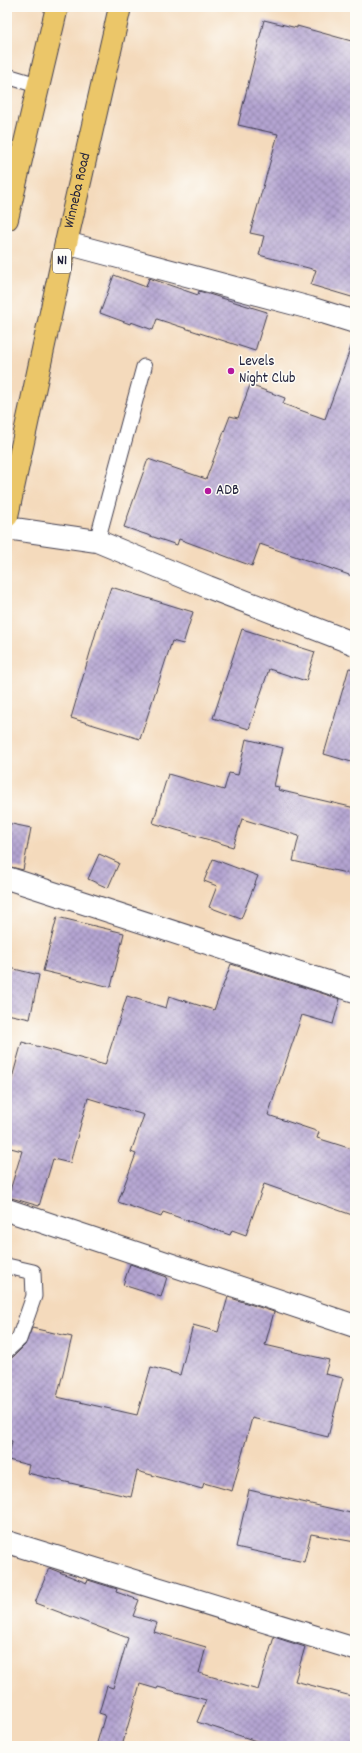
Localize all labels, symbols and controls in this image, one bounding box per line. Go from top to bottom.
street label: Winneba Road [59,151,97,231]
road number: N1 [53,249,71,273]
place label: Levels Night Club [239,351,296,390]
marker: Levels Night Club [226,366,236,376]
place label: ADB [216,480,239,502]
marker: ADB [203,486,213,496]

